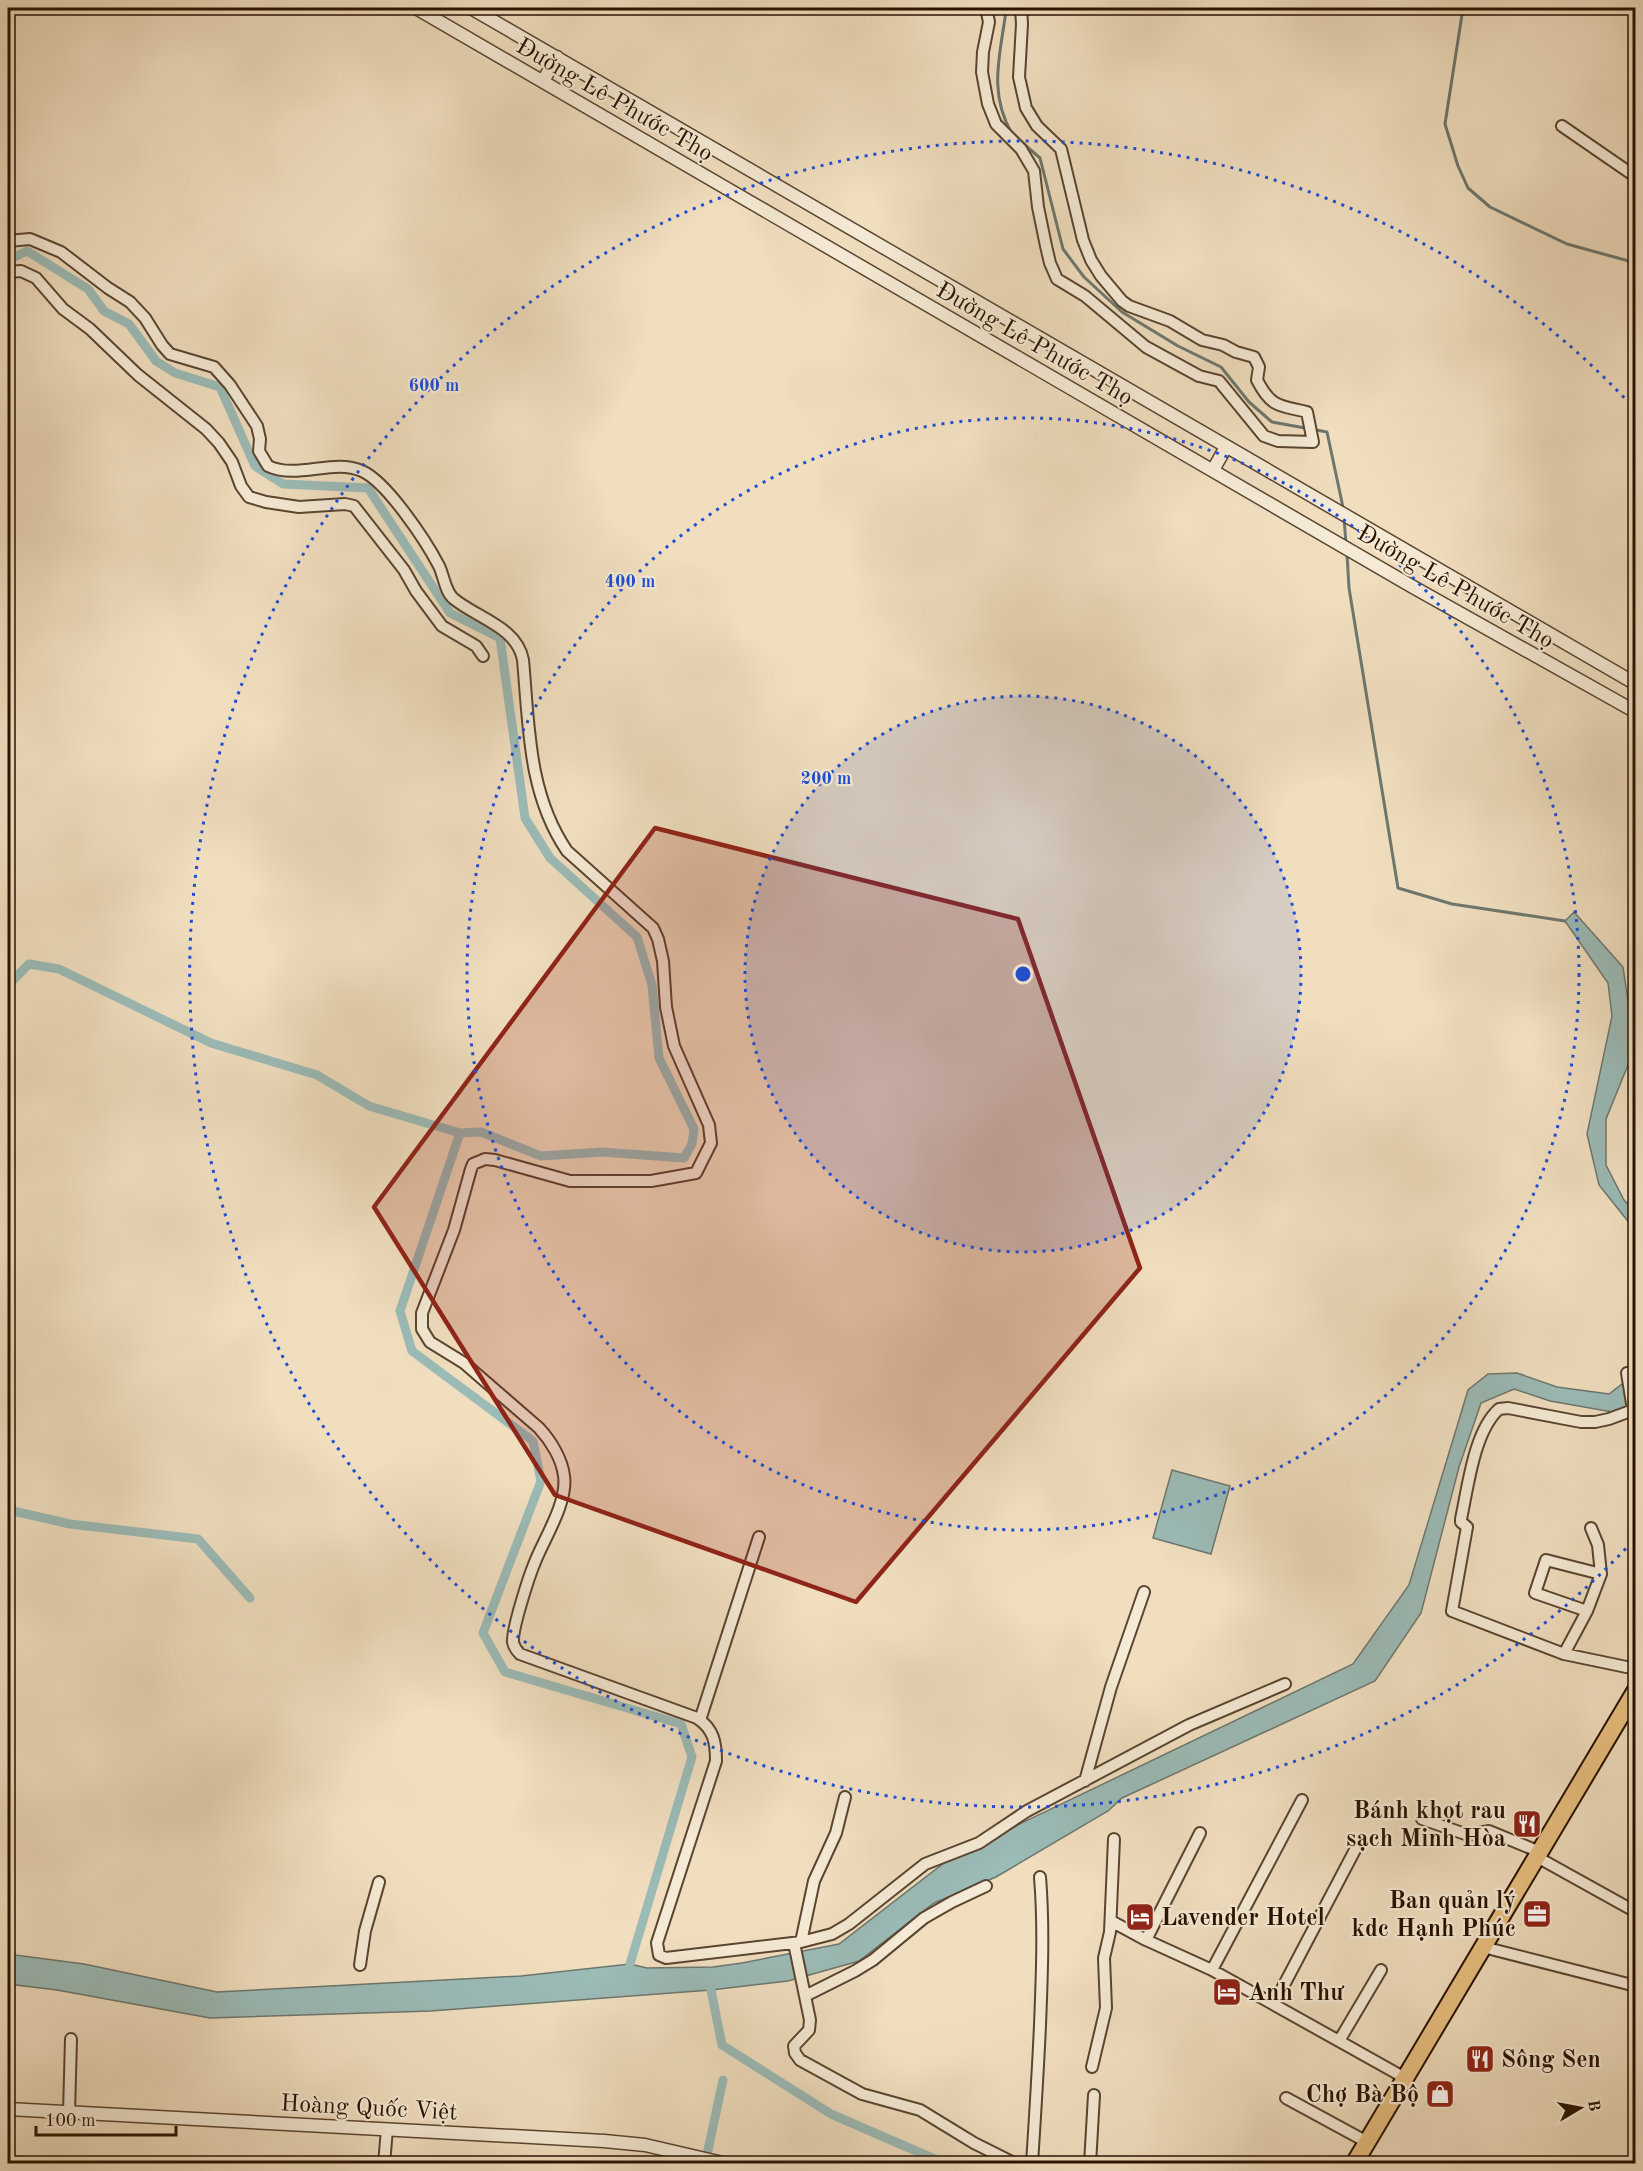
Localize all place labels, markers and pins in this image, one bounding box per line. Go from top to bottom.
centre of rings [1013,964,1033,984]
place label: Bánh khọt rau sạch Minh Hòa [1346,1800,1506,1852]
restaurant icon: Bánh khọt rau sạch Minh Hòa [1511,1808,1543,1840]
place label: Ban quản lý kdc Hạnh Phúc [1352,1890,1516,1942]
office icon: Ban quản lý kdc Hạnh Phúc [1521,1898,1553,1930]
hotel icon: Lavender Hotel [1124,1901,1156,1933]
place label: Lavender Hotel [1161,1907,1325,1931]
hotel icon: Anh Thư [1211,1976,1243,2008]
place label: Anh Thư [1248,1982,1345,2006]
restaurant icon: Sông Sen [1464,2043,1496,2075]
place label: Sông Sen [1501,2049,1601,2073]
shop icon: Chợ Bà Bộ [1424,2078,1456,2110]
place label: Chợ Bà Bộ [1306,2084,1419,2108]

